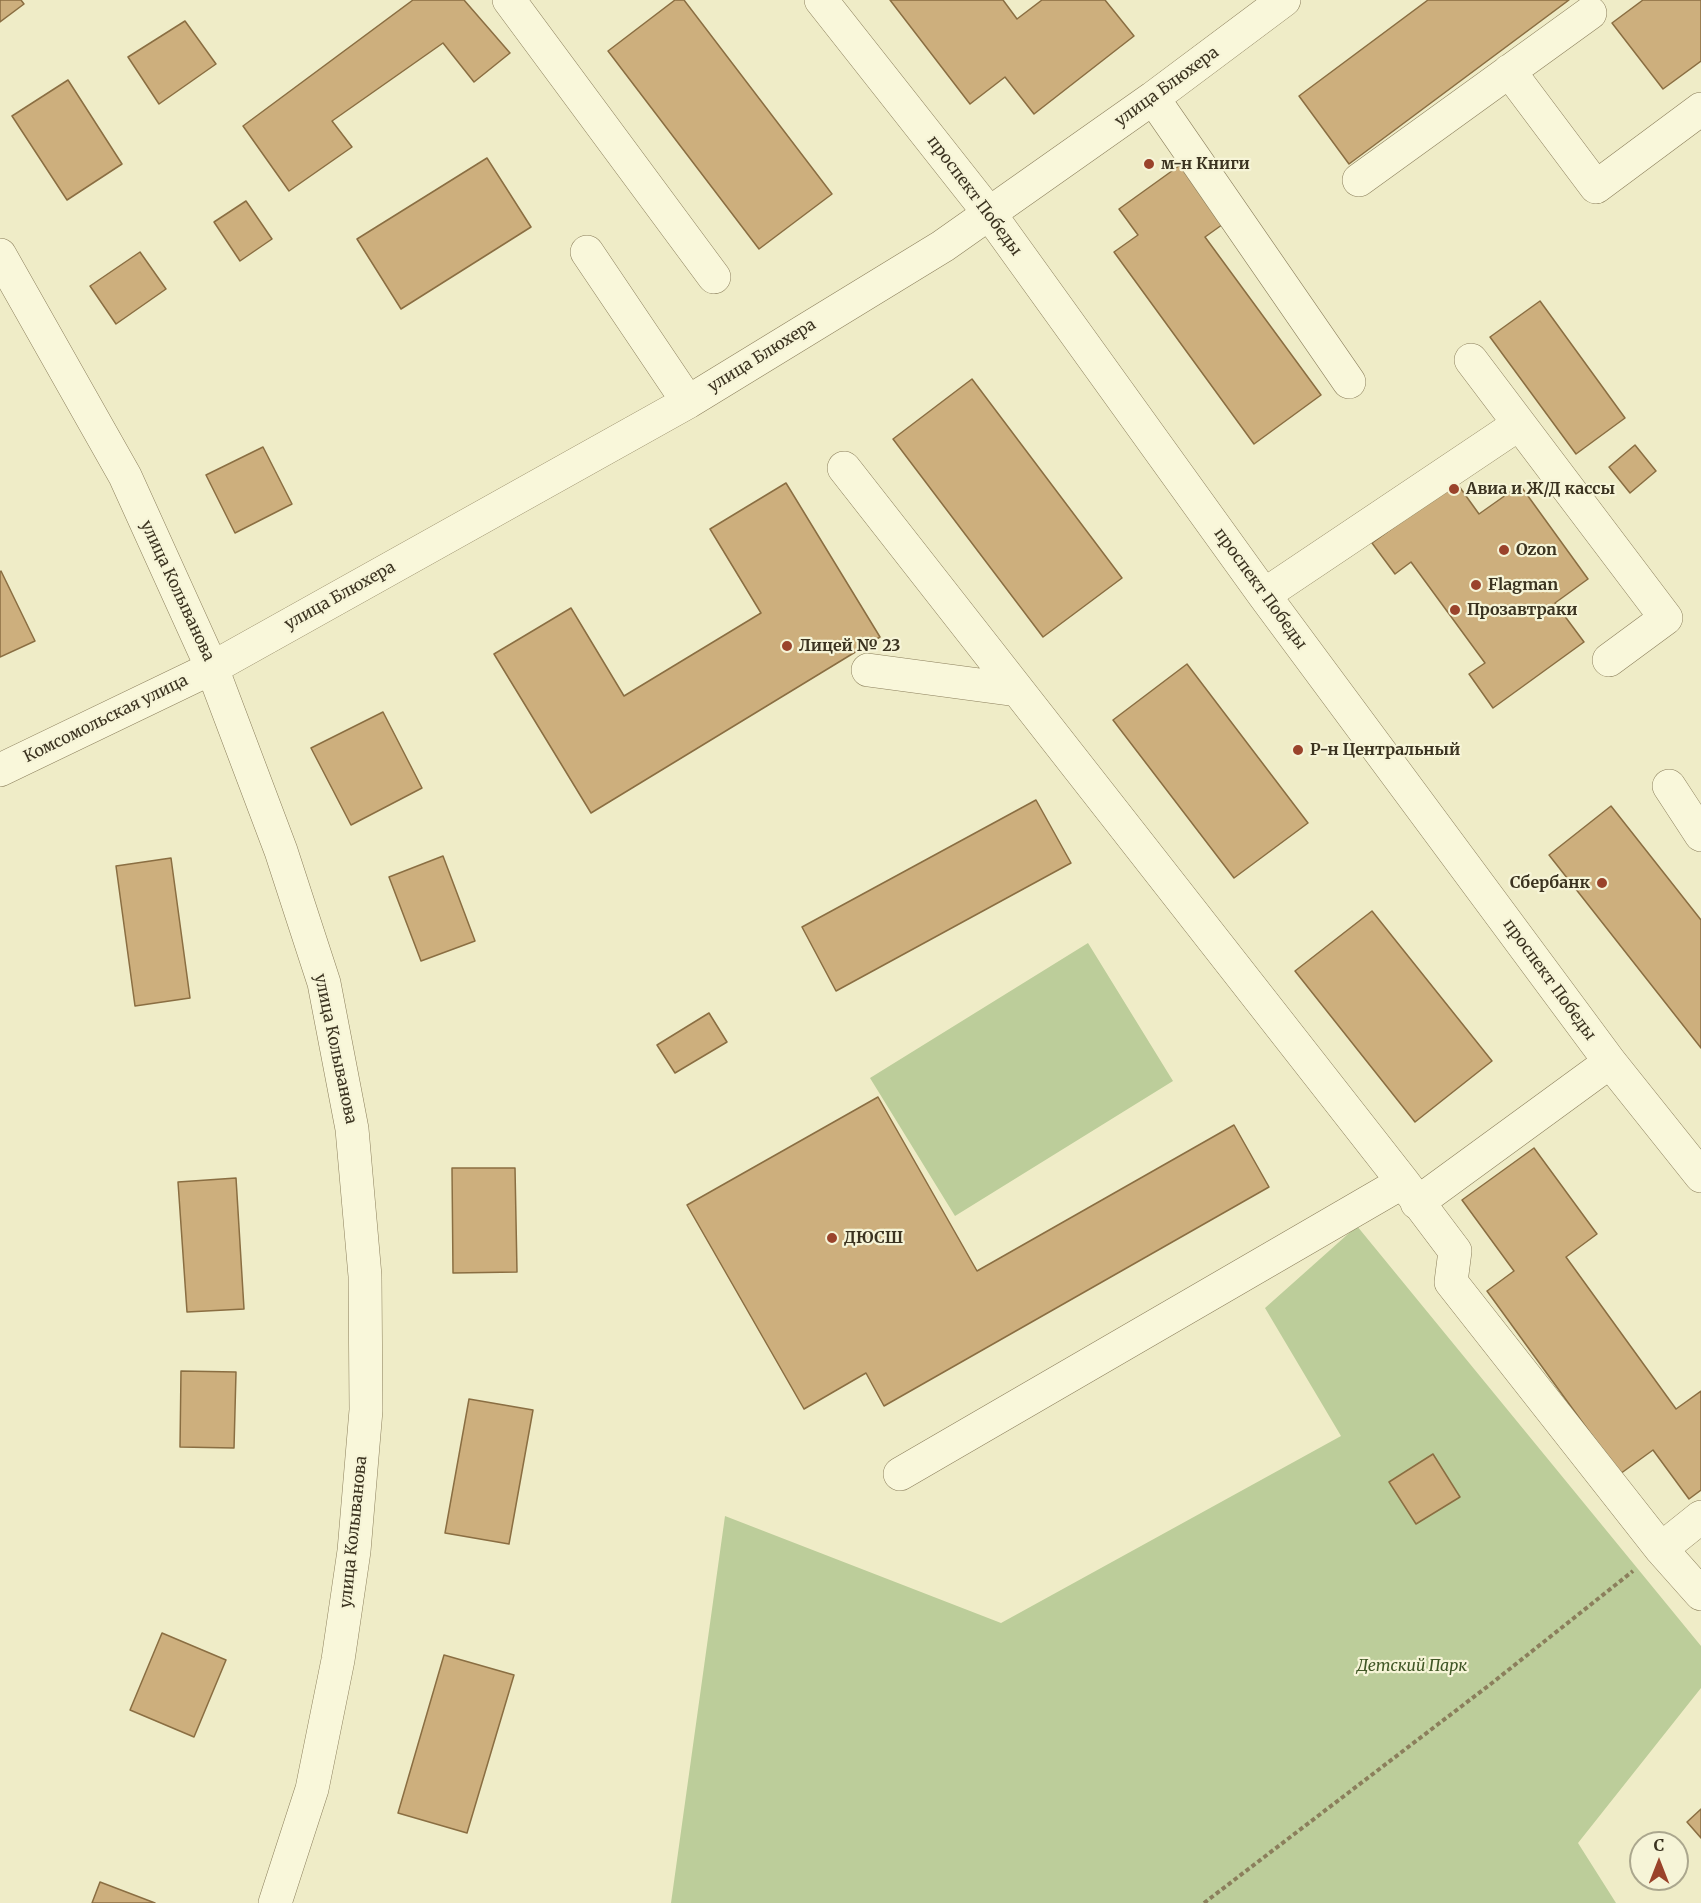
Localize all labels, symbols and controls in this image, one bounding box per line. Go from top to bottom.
street label: улица Блюхера [1111,43,1223,131]
street label: проспект Победы [923,132,1025,260]
place label: м-н Книги [1161,154,1250,174]
marker: м-н Книги [1142,157,1156,171]
street label: улица Блюхера [705,315,819,397]
place label: Авиа и Ж/Д кассы [1466,479,1615,499]
marker: Авиа и Ж/Д кассы [1447,482,1461,496]
street label: улица Колыванова [136,518,218,664]
street label: проспект Победы [1210,525,1310,653]
place label: Ozon [1516,540,1557,560]
marker: Ozon [1497,543,1511,557]
street label: улица Блюхера [281,558,399,634]
place label: Flagman [1488,575,1558,595]
marker: Flagman [1469,578,1483,592]
place label: Прозавтраки [1467,600,1577,620]
marker: Прозавтраки [1448,603,1462,617]
place label: Лицей № 23 [799,636,900,656]
marker: Лицей № 23 [780,639,794,653]
street label: Комсомольская улица [21,671,191,767]
place label: Р-н Центральный [1310,740,1460,760]
marker: Р-н Центральный [1291,743,1305,757]
place label: Сбербанк [1510,873,1590,893]
marker: Сбербанк [1595,876,1609,890]
street label: проспект Победы [1499,916,1599,1044]
street label: улица Колыванова [310,972,360,1126]
place label: ДЮСШ [844,1228,903,1248]
marker: ДЮСШ [825,1231,839,1245]
street label: улица Колыванова [336,1455,372,1609]
park label: Детский Парк [1357,1656,1467,1676]
north arrow [1629,1831,1689,1891]
text: С [1654,1835,1664,1855]

